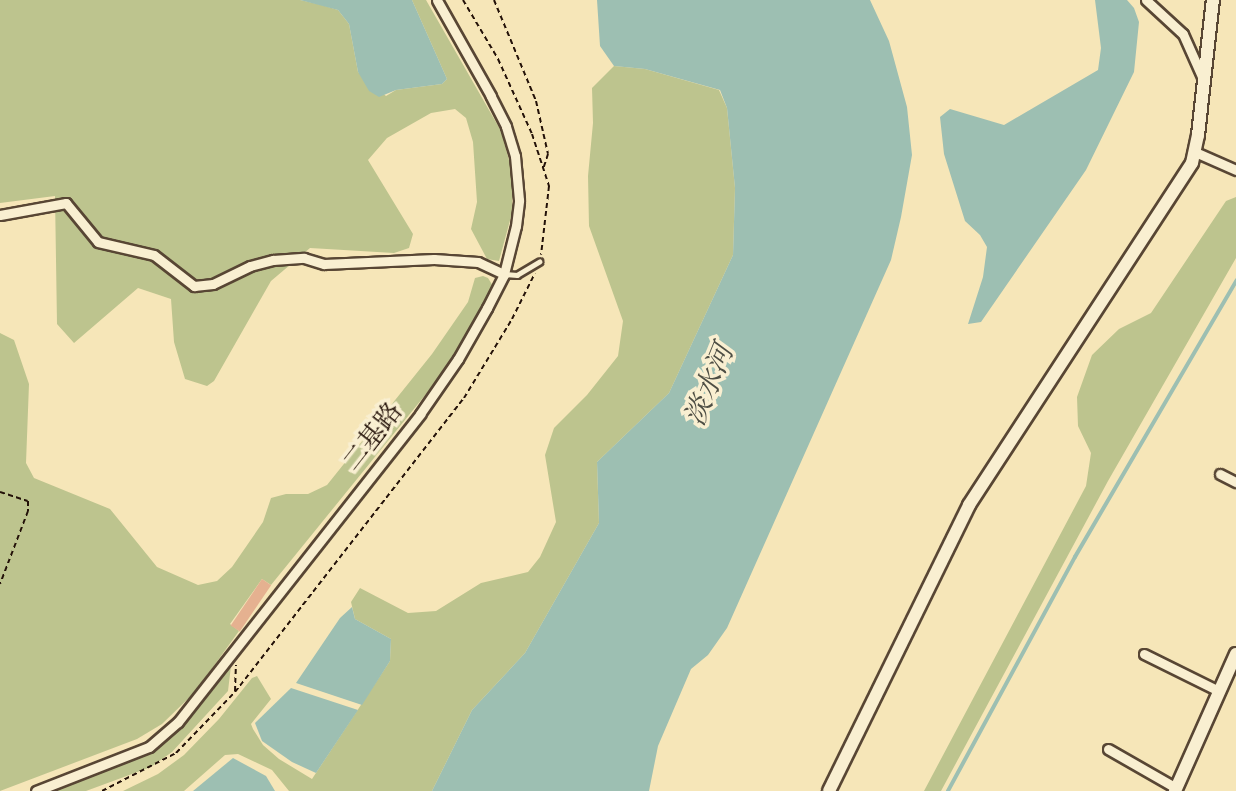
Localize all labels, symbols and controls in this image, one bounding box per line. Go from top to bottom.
water label: 淡水河 [680,341,742,431]
street label: 二基路 [338,398,410,478]

